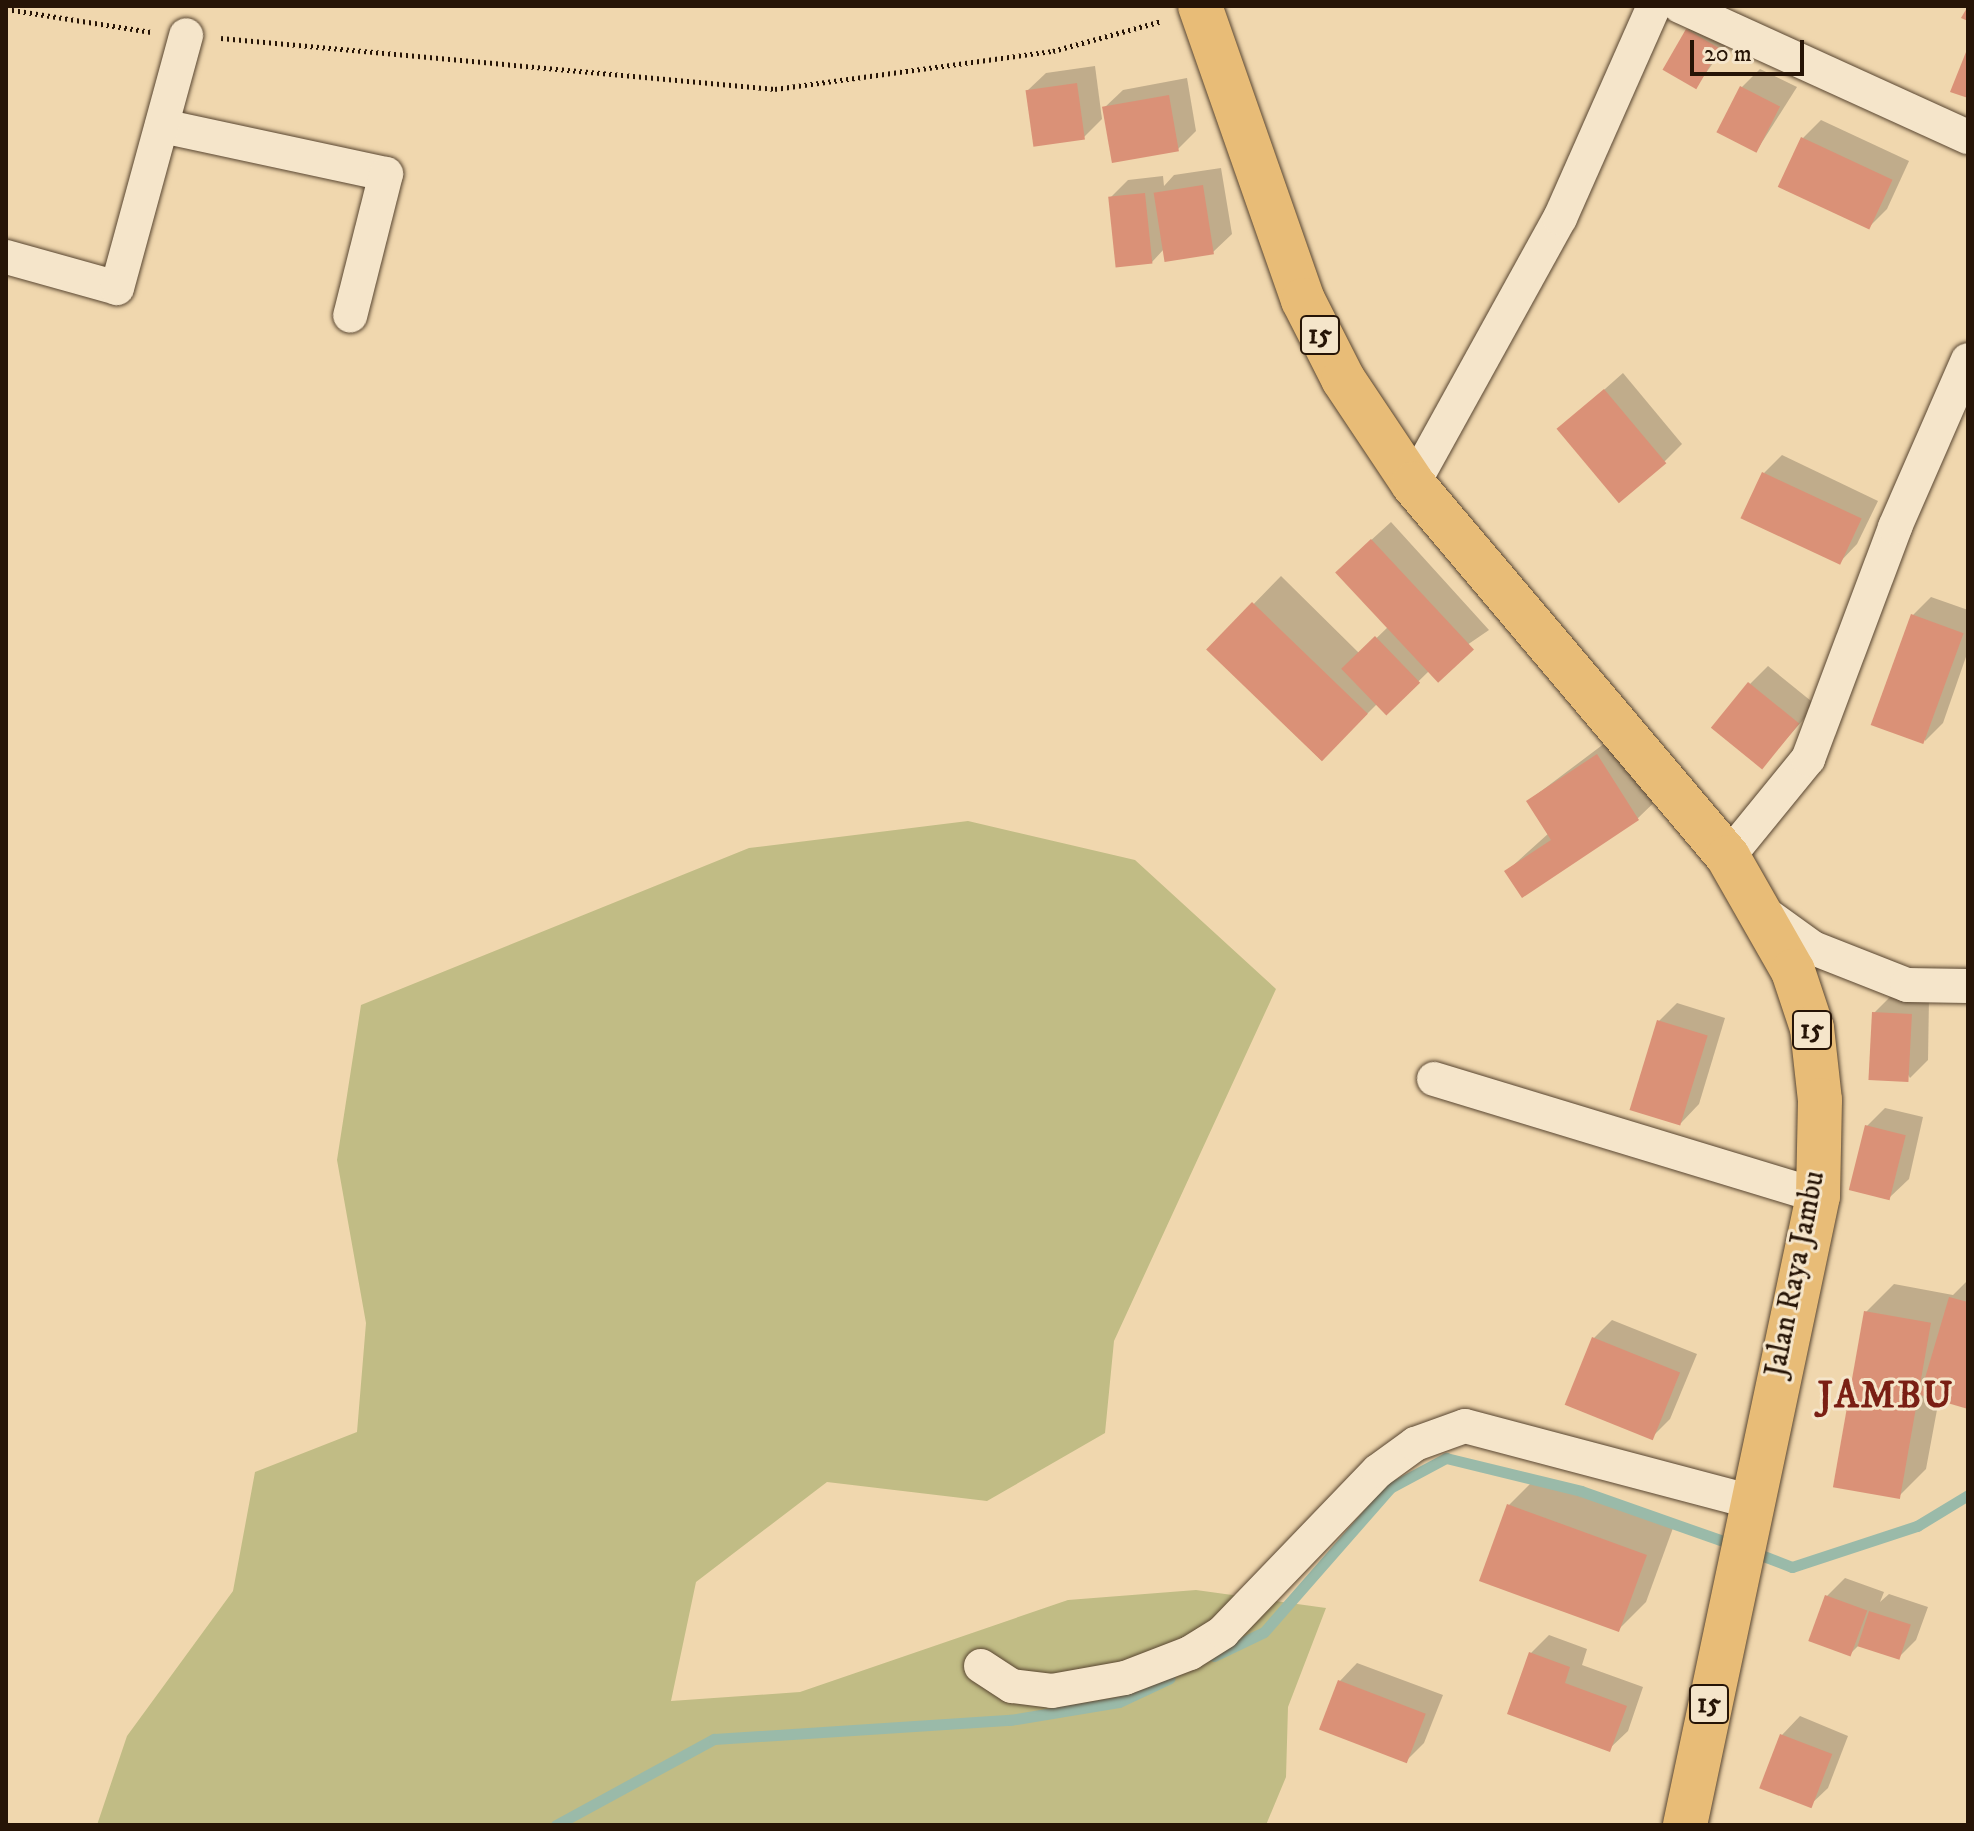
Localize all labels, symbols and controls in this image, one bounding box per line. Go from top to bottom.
scale bar [1694,24,1808,74]
text: 20 m [1704,39,1752,69]
road number: 15 [1298,311,1342,359]
road number: 15 [1790,1006,1834,1054]
street label: Jalan Raya Jambu [1758,1168,1834,1380]
district label: JAMBU [1818,1374,1954,1420]
road number: 15 [1687,1680,1731,1728]

